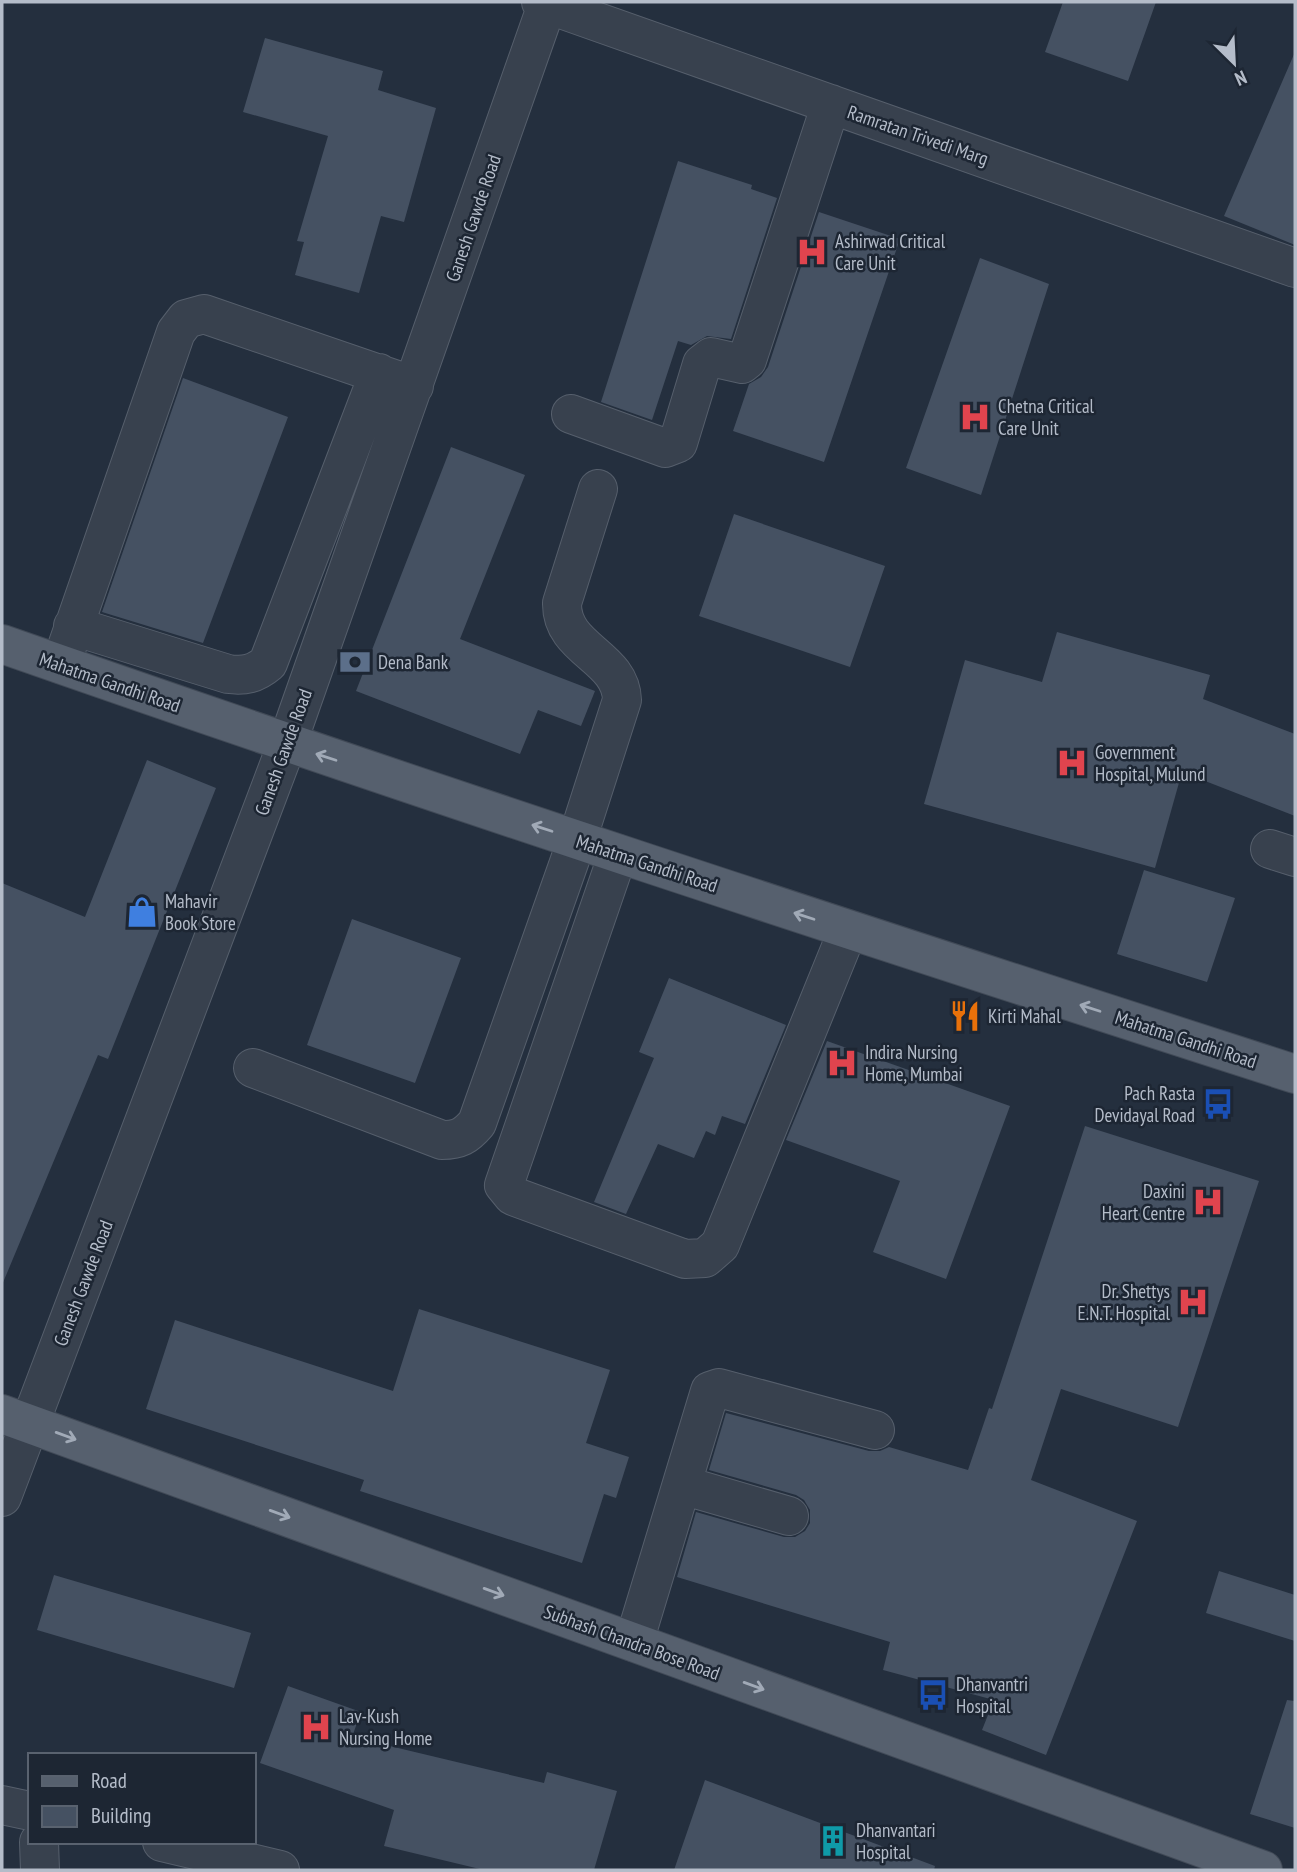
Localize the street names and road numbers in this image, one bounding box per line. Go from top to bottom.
street label: Ramratan Trivedi Marg [844,100,992,170]
street label: Ganesh Gawde Road [440,151,506,285]
street label: Mahatma Gandhi Road [36,647,184,717]
street label: Ganesh Gawde Road [249,686,317,818]
street label: Mahatma Gandhi Road [573,829,721,897]
street label: Mahatma Gandhi Road [1112,1005,1260,1073]
street label: Ganesh Gawde Road [48,1217,118,1349]
street label: Subhash Chandra Bose Road [541,1599,723,1685]

